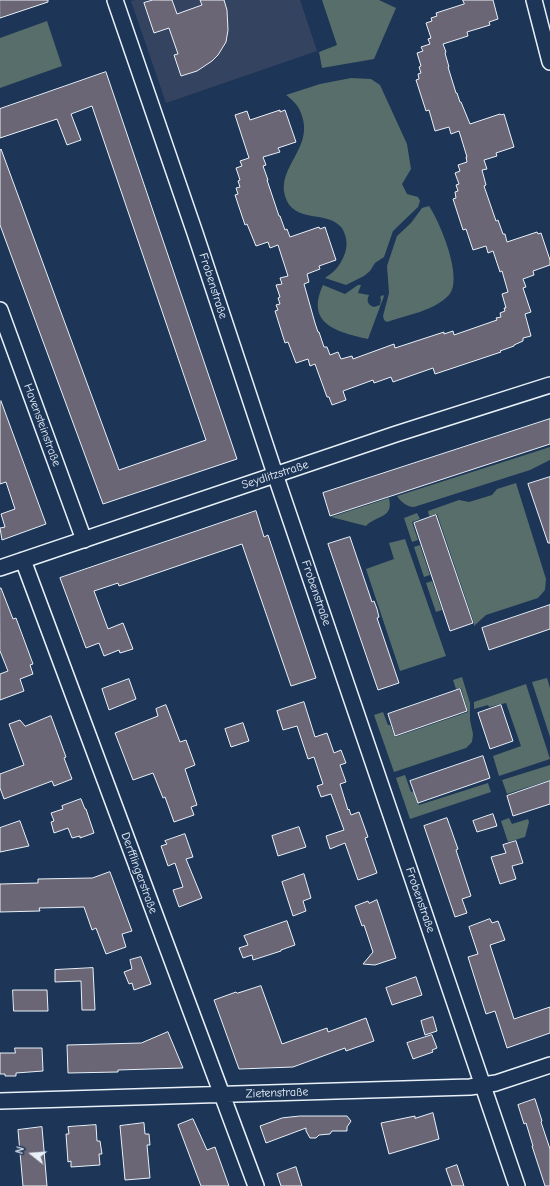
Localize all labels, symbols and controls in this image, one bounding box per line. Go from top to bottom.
street label: Frobenstraße [196,251,230,321]
street label: Havensteinstraße [20,382,64,468]
street label: Seydlitzstraße [240,457,310,493]
street label: Frobenstraße [298,558,334,628]
street label: Derfflingerstraße [118,830,160,916]
street label: Frobenstraße [402,865,438,935]
street label: Zietenstraße [245,1085,309,1101]
north arrow [12,1134,52,1174]
text: N [13,1145,27,1156]

